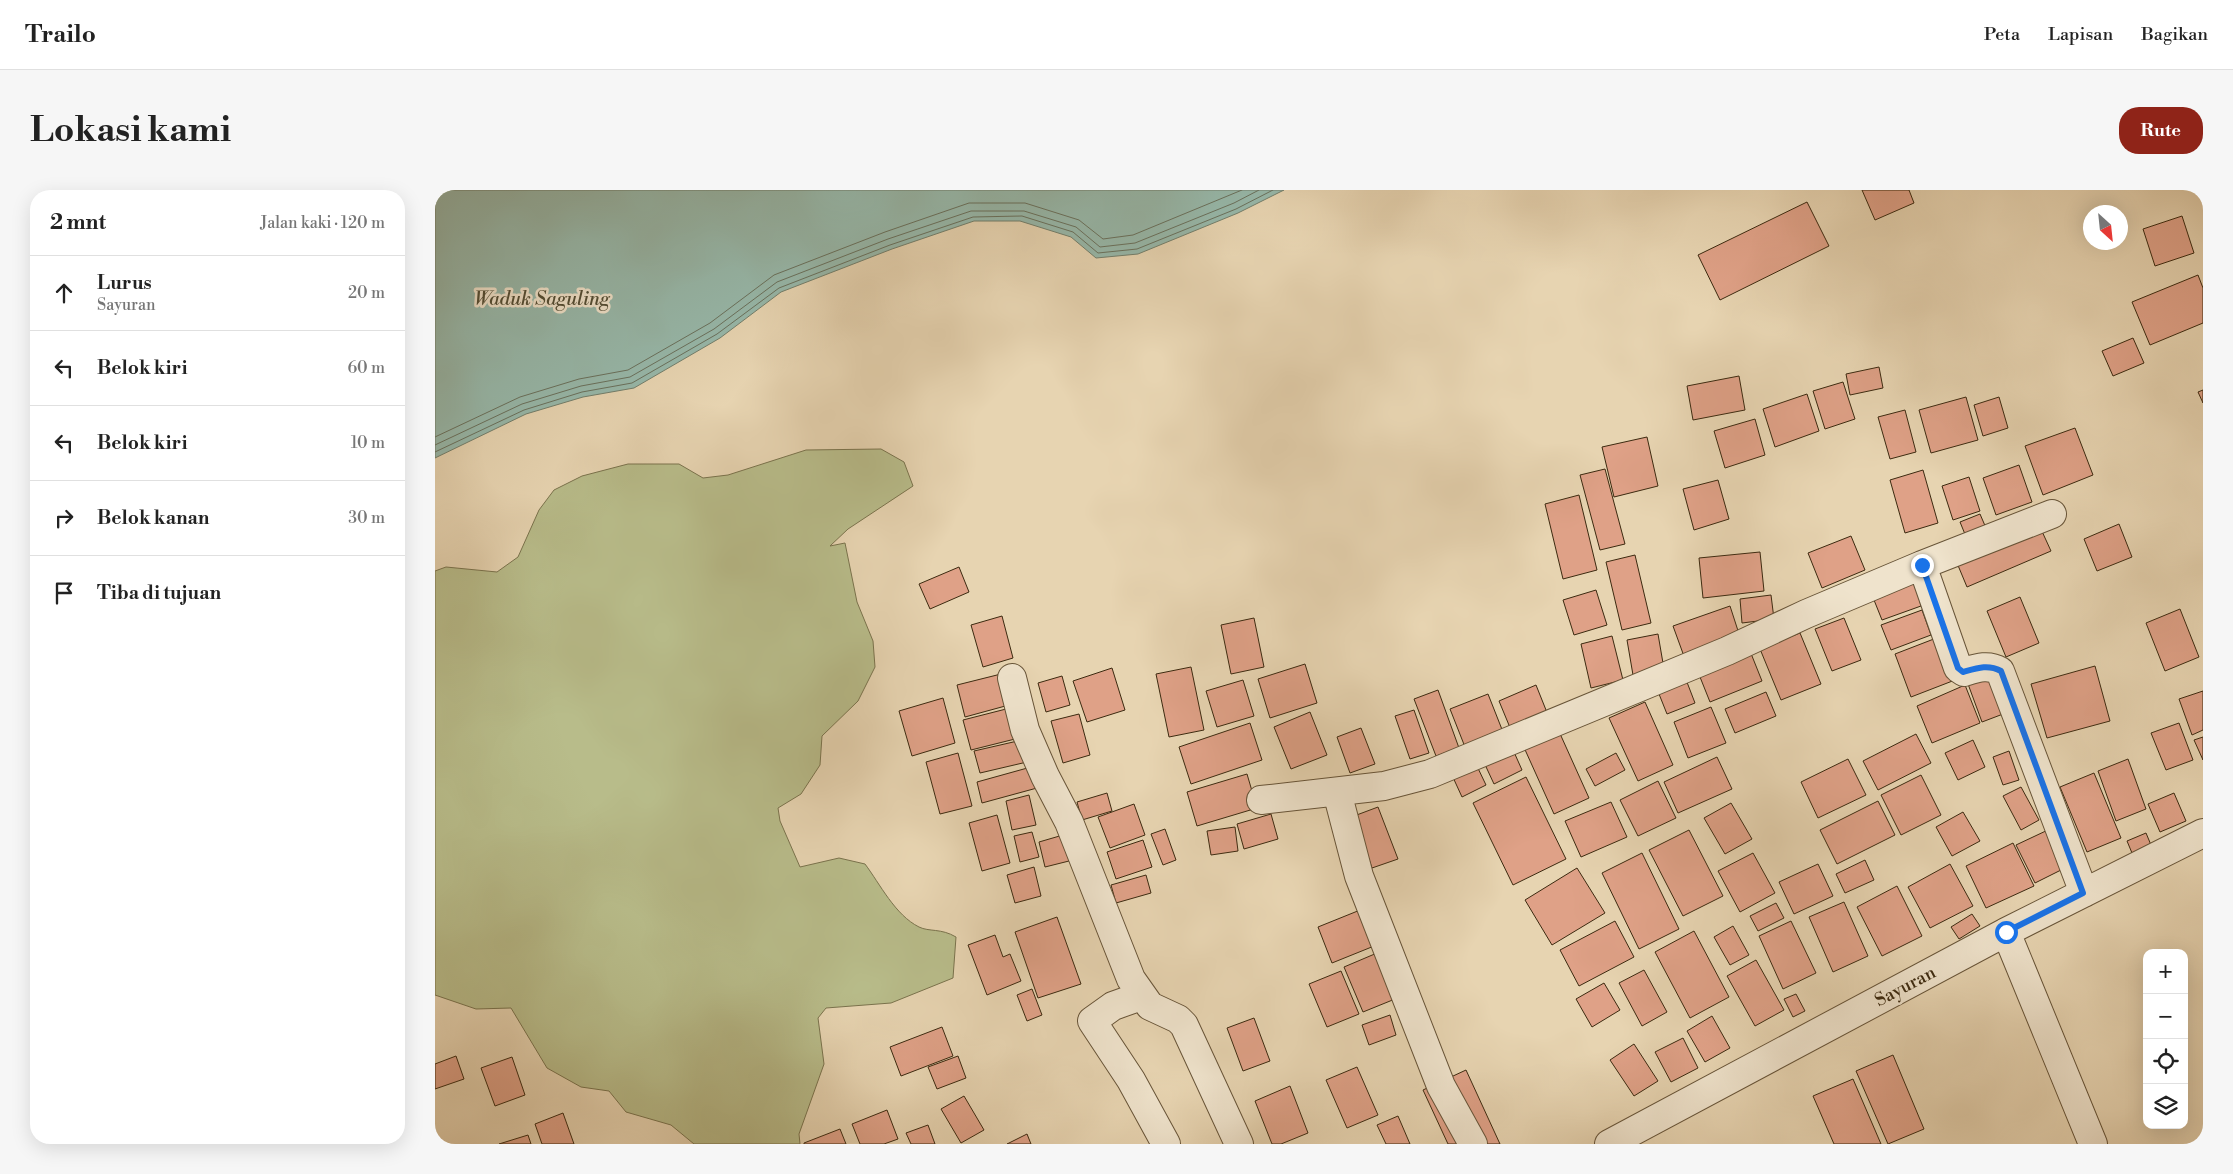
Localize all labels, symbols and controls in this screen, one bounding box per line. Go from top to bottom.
text: Trailo [25,20,96,50]
text: Peta [1984,23,2020,46]
text: Lapisan [2048,23,2113,46]
text: Bagikan [2141,23,2208,46]
button: Rute [2119,107,2203,154]
text: Lokasi kami [30,109,231,152]
north arrow [2083,205,2128,250]
text: 2 mnt [50,210,106,236]
text: Jalan kaki · 120 m [260,213,385,233]
text: Lurus [97,271,152,295]
icon: ahead [50,279,78,307]
text: 20 m [348,283,385,303]
water label: Waduk Saguling [474,287,611,311]
text: Sayuran [97,295,156,315]
icon: left [50,354,78,382]
text: Belok kiri [97,356,187,380]
text: 60 m [347,358,385,378]
icon: left [50,429,78,457]
text: Belok kiri [97,431,187,455]
text: 10 m [351,433,385,453]
icon: right [50,504,78,532]
text: Belok kanan [97,506,210,530]
text: 30 m [348,508,385,528]
route end [1911,554,1934,577]
icon: arrive [50,579,78,607]
text: Tiba di tujuan [97,581,221,605]
route start [1995,921,2018,944]
map controls [2143,949,2188,1129]
button: + [2143,949,2188,994]
street label: Sayuran [1871,961,1940,1012]
button: − [2143,994,2188,1039]
button: locate [2143,1039,2188,1084]
button: layers [2143,1084,2188,1129]

